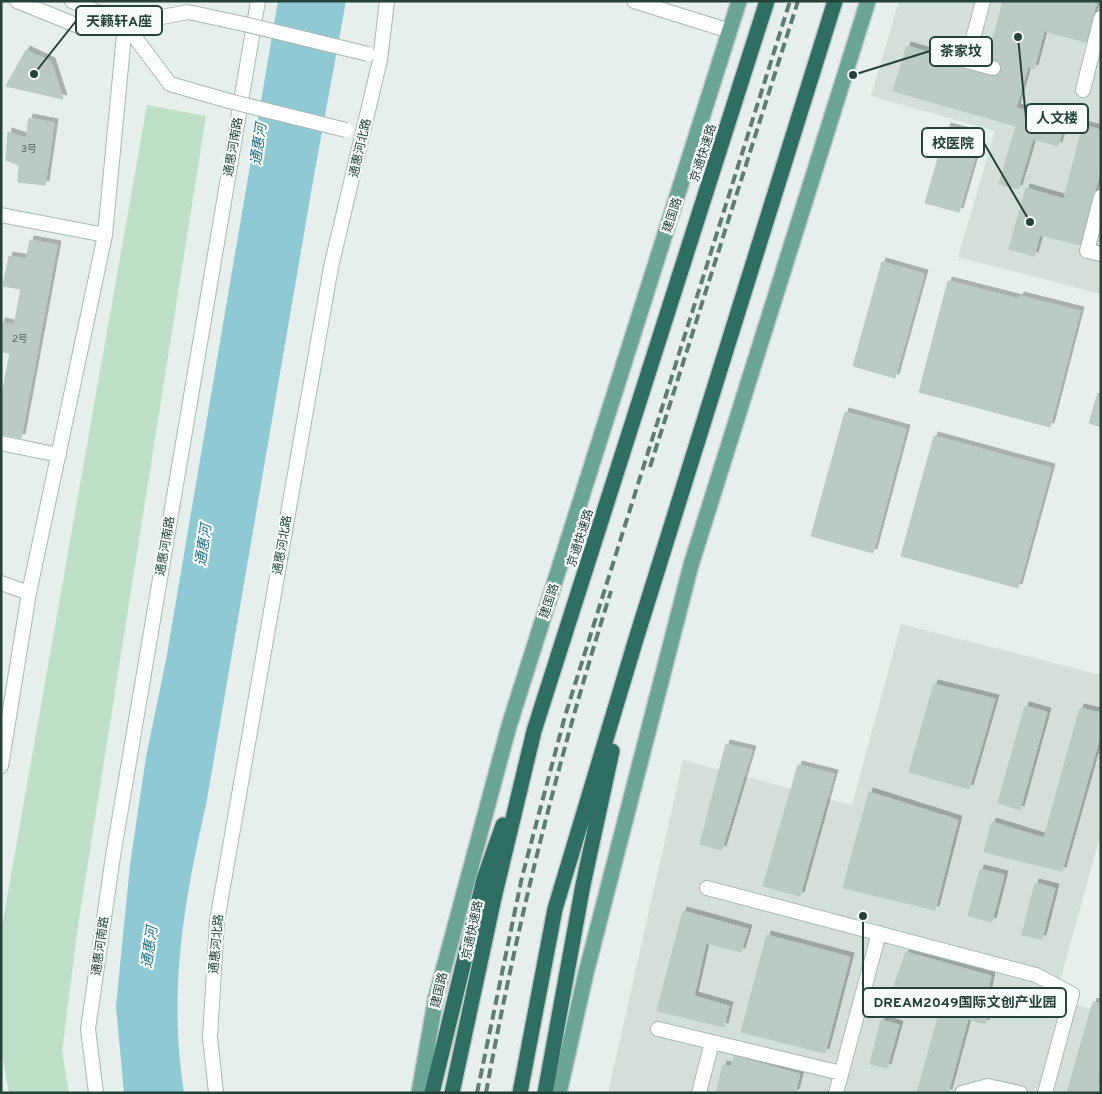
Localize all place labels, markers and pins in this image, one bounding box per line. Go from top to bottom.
callout: 天籁轩A座 [76,6,162,35]
callout: 茶家坟 [930,37,992,66]
callout: 人文楼 [1026,104,1088,133]
callout: 校医院 [922,128,984,157]
callout: DREAM2049国际文创产业园 [863,988,1066,1017]

